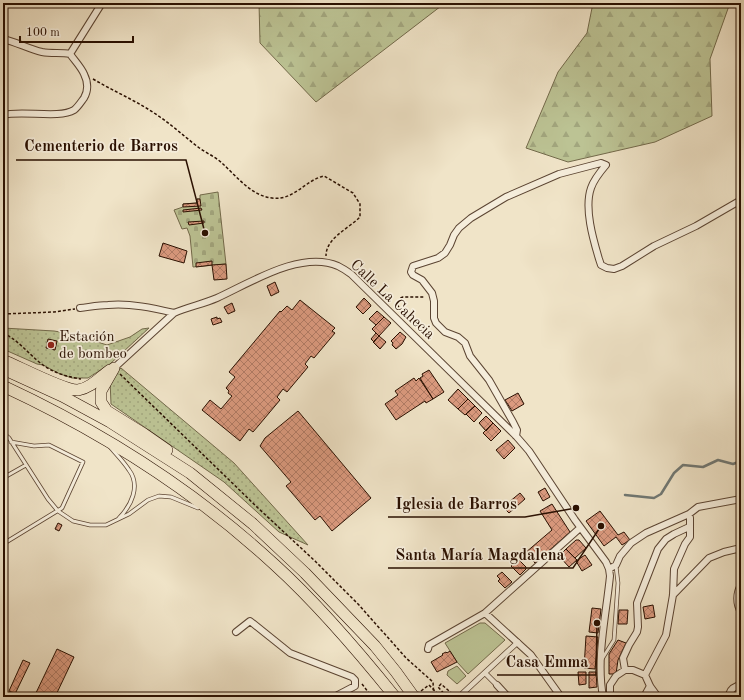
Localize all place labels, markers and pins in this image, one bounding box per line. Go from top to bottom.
callout: Cementerio de Barros [16,132,186,160]
place label: Estación de bombeo [59,330,127,362]
marker: Estación de bombeo [46,340,56,350]
callout: Iglesia de Barros [388,489,525,517]
callout: Santa María Magdalena [388,540,573,568]
callout: Casa Emma [497,647,596,675]

